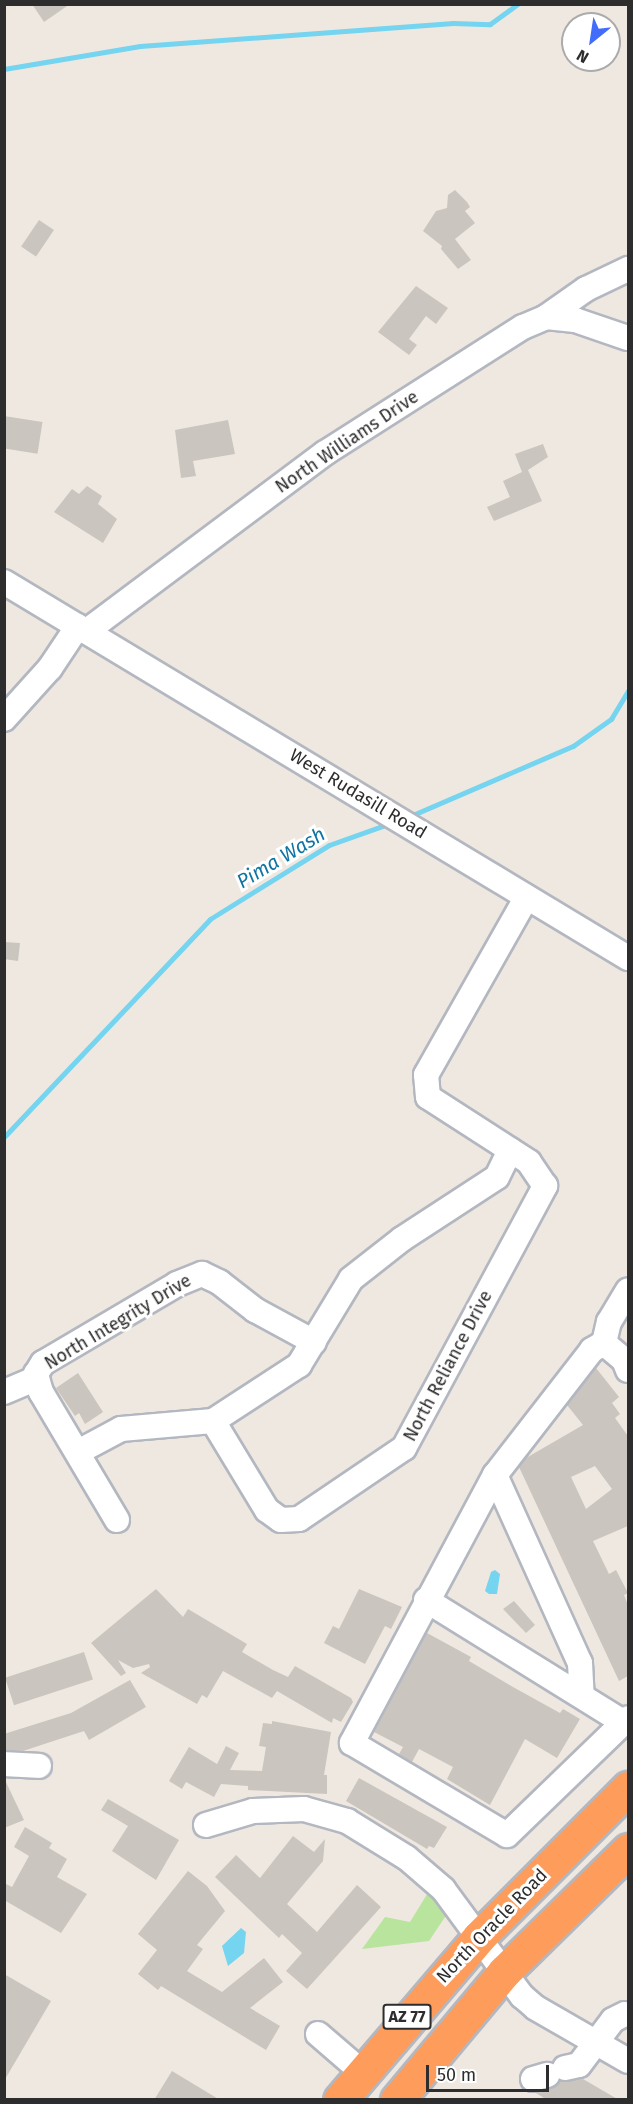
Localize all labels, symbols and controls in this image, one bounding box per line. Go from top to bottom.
north arrow [561,12,621,72]
text: N [573,45,592,67]
street label: North Williams Drive [271,386,423,498]
street label: West Rudasill Road [285,745,431,843]
water label: Pima Wash [232,822,330,894]
street label: North Integrity Drive [41,1270,195,1374]
street label: North Reliance Drive [399,1287,497,1445]
street label: North Oracle Road [432,1865,552,1987]
road number: AZ 77 [382,2004,432,2030]
scale bar [429,2053,552,2091]
text: 50 m [437,2064,476,2086]

